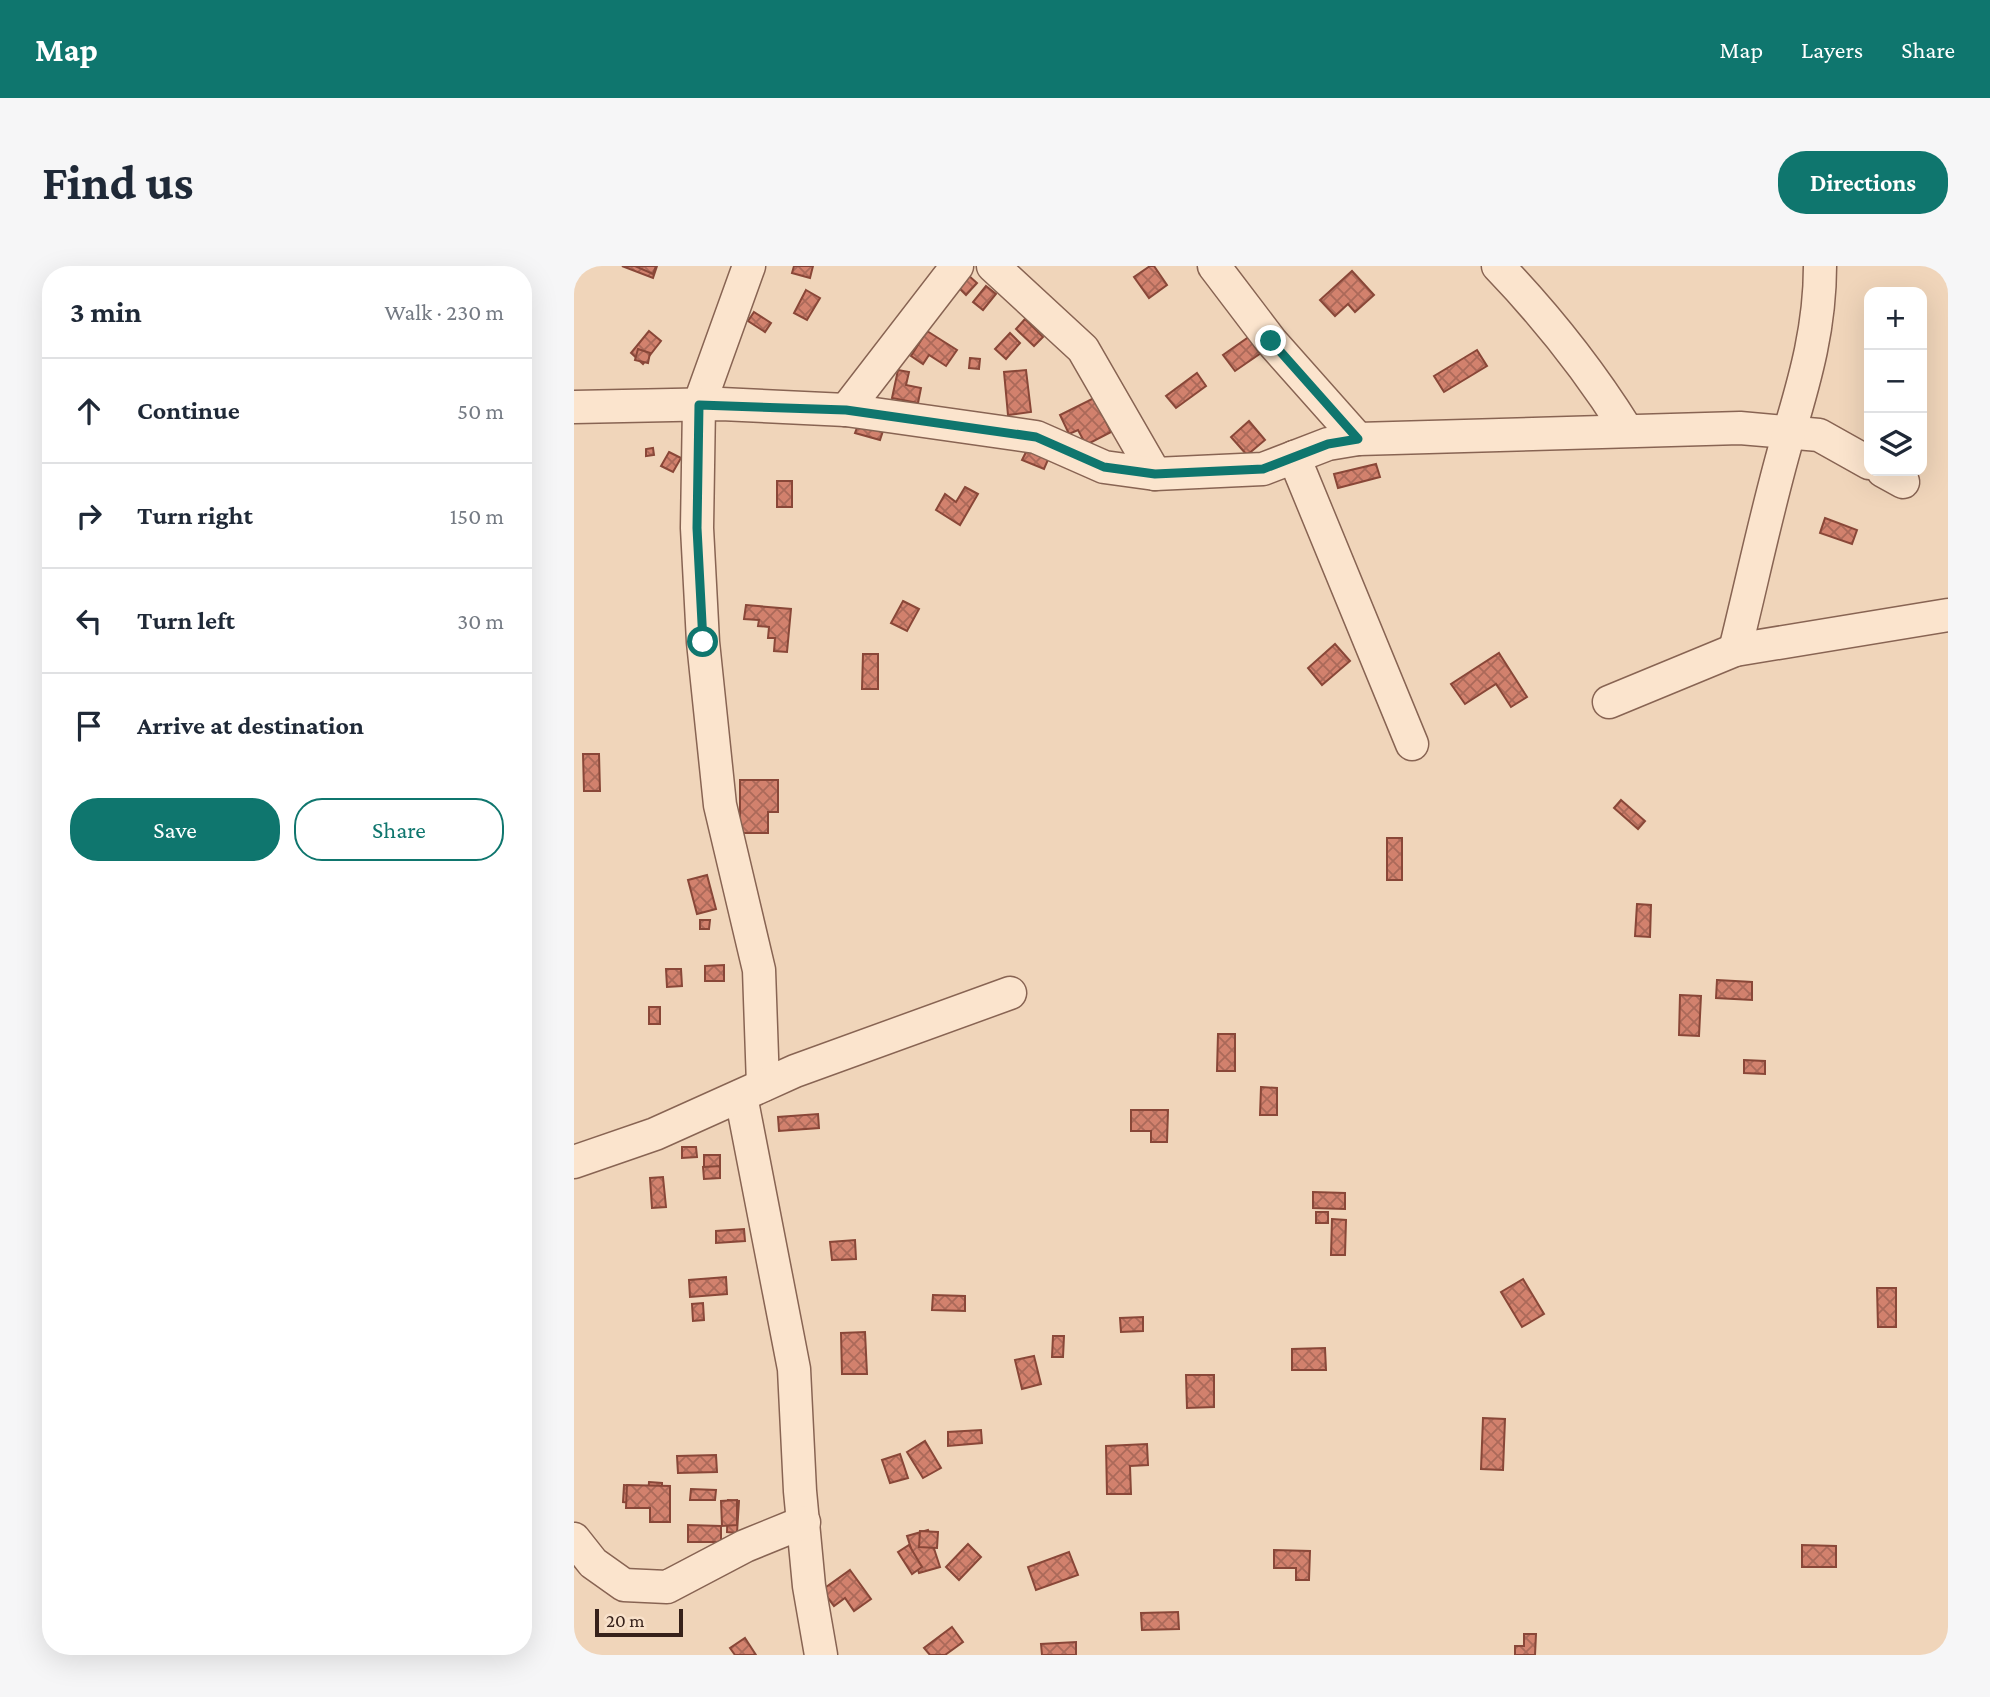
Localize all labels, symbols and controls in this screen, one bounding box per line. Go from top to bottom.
text: Map [35,31,98,68]
text: Map [1719,36,1763,63]
text: Layers [1801,36,1863,63]
text: Share [1901,36,1955,63]
button: Directions [1778,151,1948,214]
text: Find us [42,155,194,210]
map controls [1864,287,1927,476]
button: + [1864,287,1927,350]
text: 3 min [70,295,142,328]
text: Walk · 230 m [384,299,504,325]
route end [1255,325,1286,356]
button: − [1864,350,1927,413]
icon: ahead [70,392,108,430]
text: Continue [137,396,240,425]
text: 50 m [457,398,504,424]
button: layers [1864,413,1927,476]
icon: right [70,497,108,535]
text: Turn right [137,501,253,530]
text: 150 m [450,503,504,529]
icon: left [70,602,108,640]
text: Turn left [137,606,235,635]
text: 30 m [457,608,504,634]
route start [687,626,718,657]
icon: arrive [70,707,108,745]
text: Arrive at destination [137,711,364,740]
button: Save [70,798,280,861]
button: Share [294,798,504,861]
scale bar [595,1606,682,1638]
text: 20 m [606,1610,645,1631]

